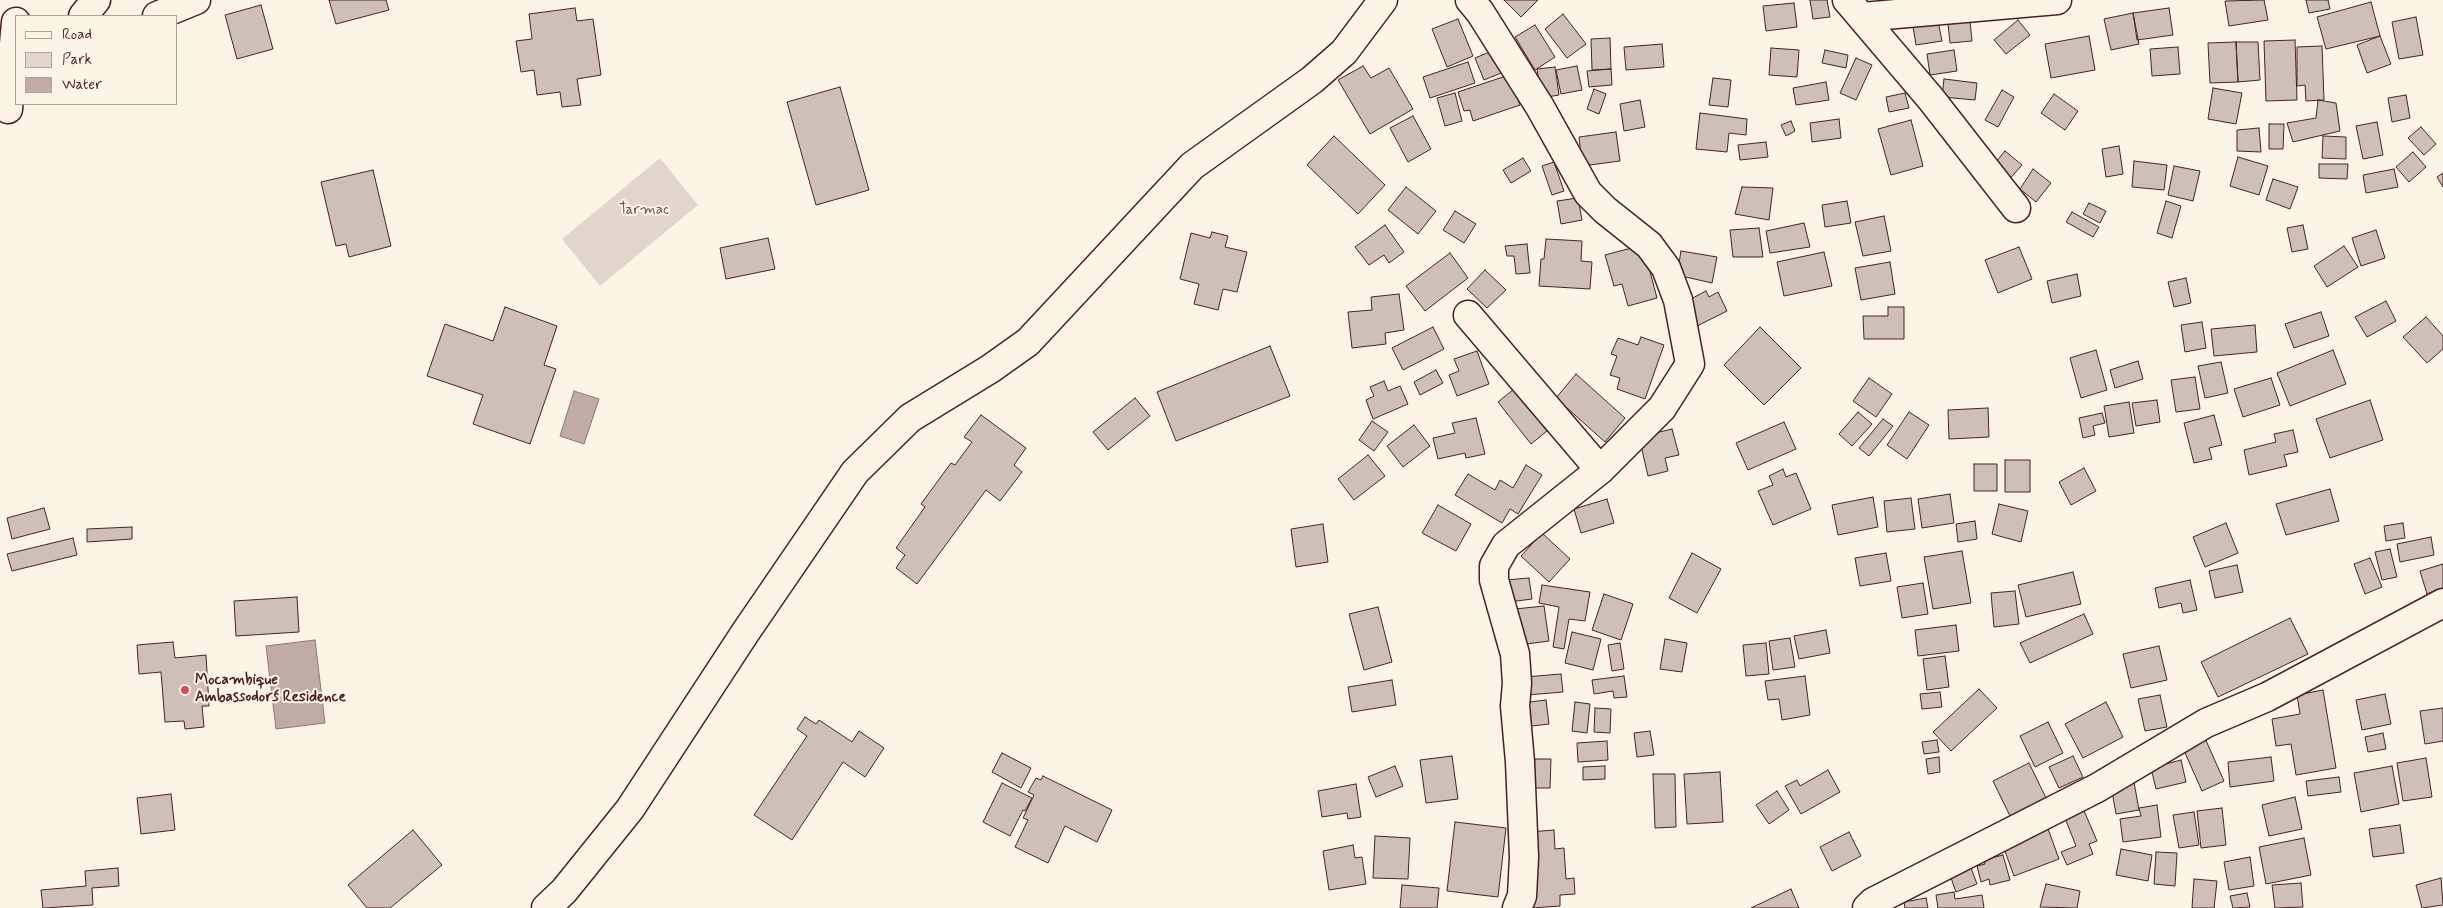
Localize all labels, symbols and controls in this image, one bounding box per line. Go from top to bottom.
legend [15,15,178,105]
text: Road [62,25,92,45]
text: Park [62,50,92,70]
text: Water [62,75,102,95]
park label: Tarmac [619,202,669,220]
place label: Mocambique Ambassodorś Residence [195,672,346,707]
marker: Mocambique Ambassodorś Residence [179,684,191,696]

